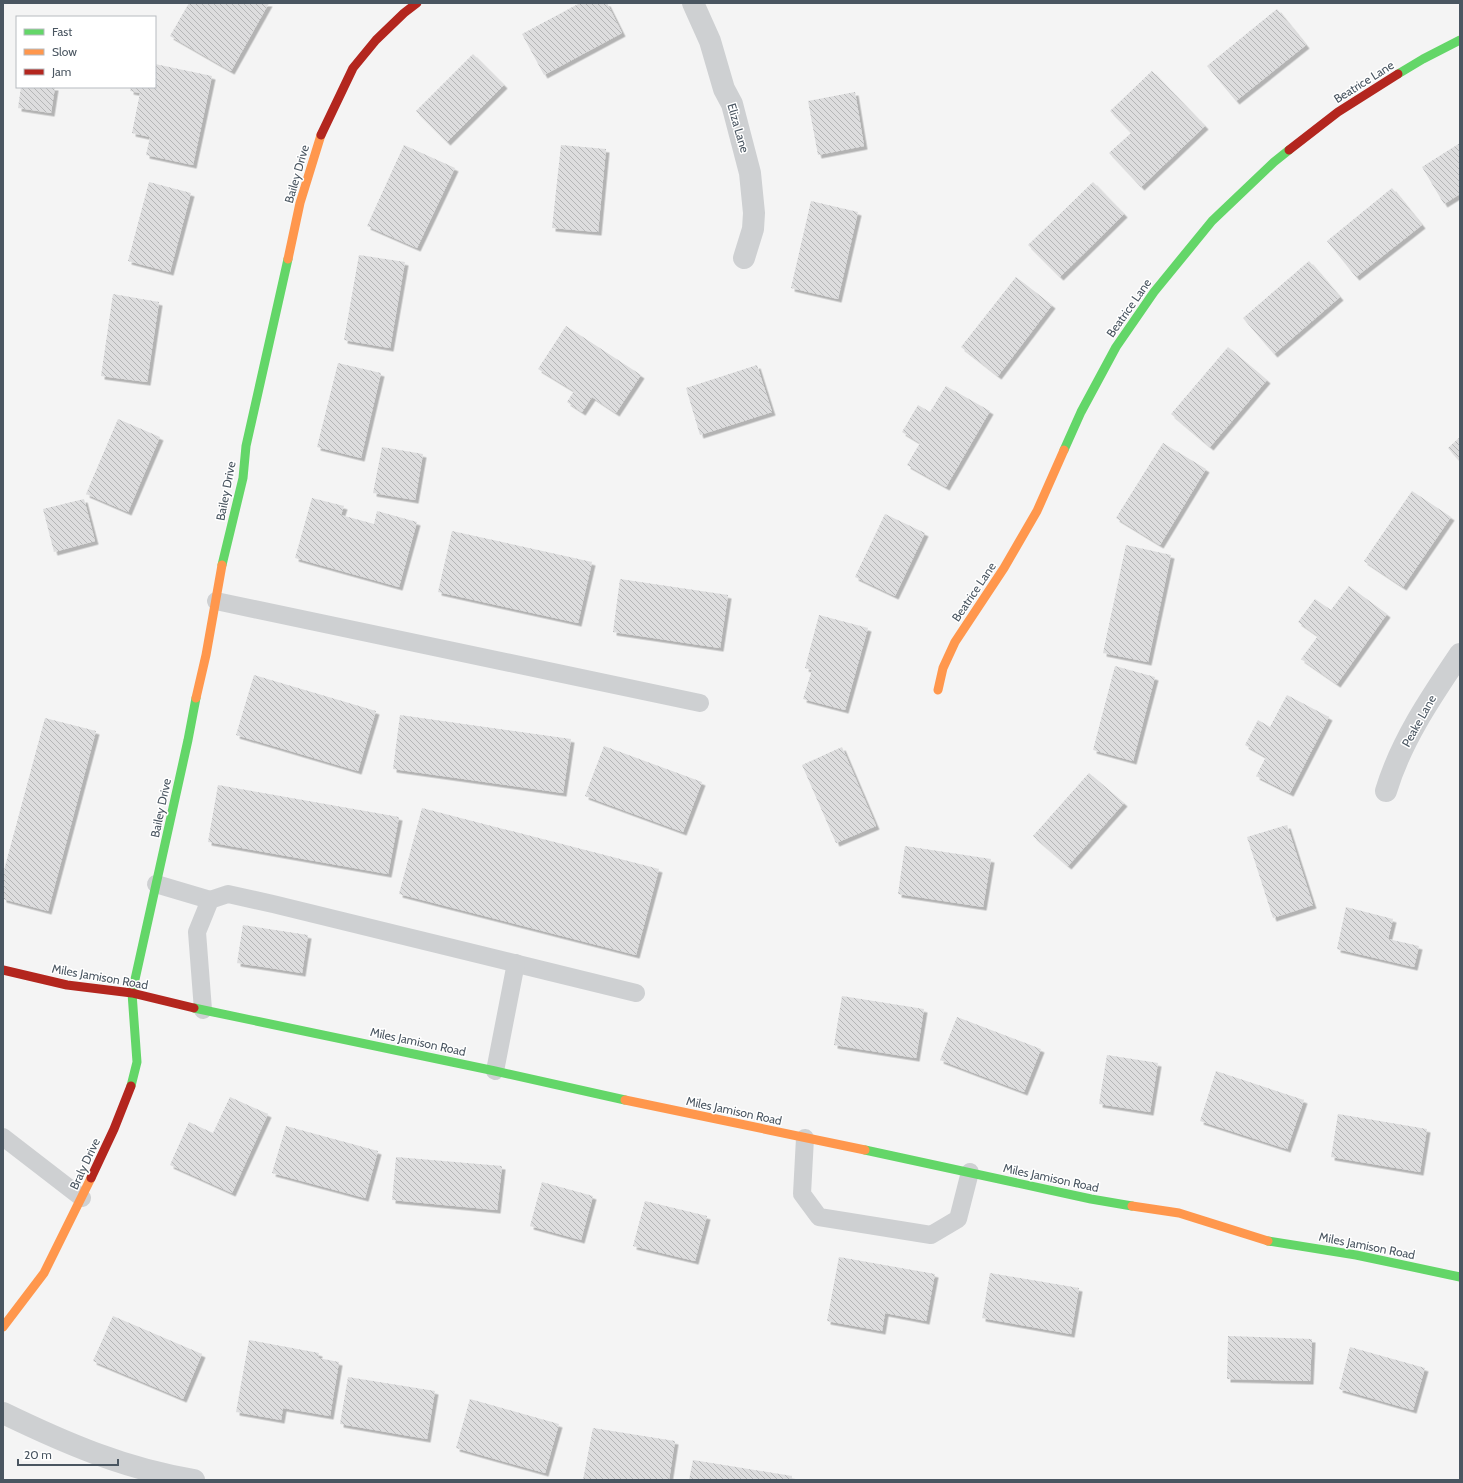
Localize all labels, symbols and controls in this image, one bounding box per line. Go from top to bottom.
legend [16,16,156,88]
text: Fast [52,24,72,39]
text: Slow [52,44,77,59]
street label: Beatrice Lane [1331,57,1397,106]
text: Jam [51,64,71,79]
street label: Eliza Lane [724,101,753,154]
street label: Bailey Drive [281,143,312,205]
street label: Beatrice Lane [1103,275,1154,340]
street label: Bailey Drive [212,460,239,522]
street label: Beatrice Lane [948,559,999,624]
street label: Peake Lane [1398,692,1439,749]
street label: Bailey Drive [147,777,174,839]
street label: Miles Jamison Road [51,961,149,992]
street label: Miles Jamison Road [369,1024,467,1059]
street label: Miles Jamison Road [685,1093,783,1128]
street label: Braly Drive [66,1136,103,1192]
street label: Miles Jamison Road [1002,1160,1100,1195]
street label: Miles Jamison Road [1318,1229,1416,1262]
scale bar [18,1441,118,1467]
text: 20 m [24,1447,52,1462]

